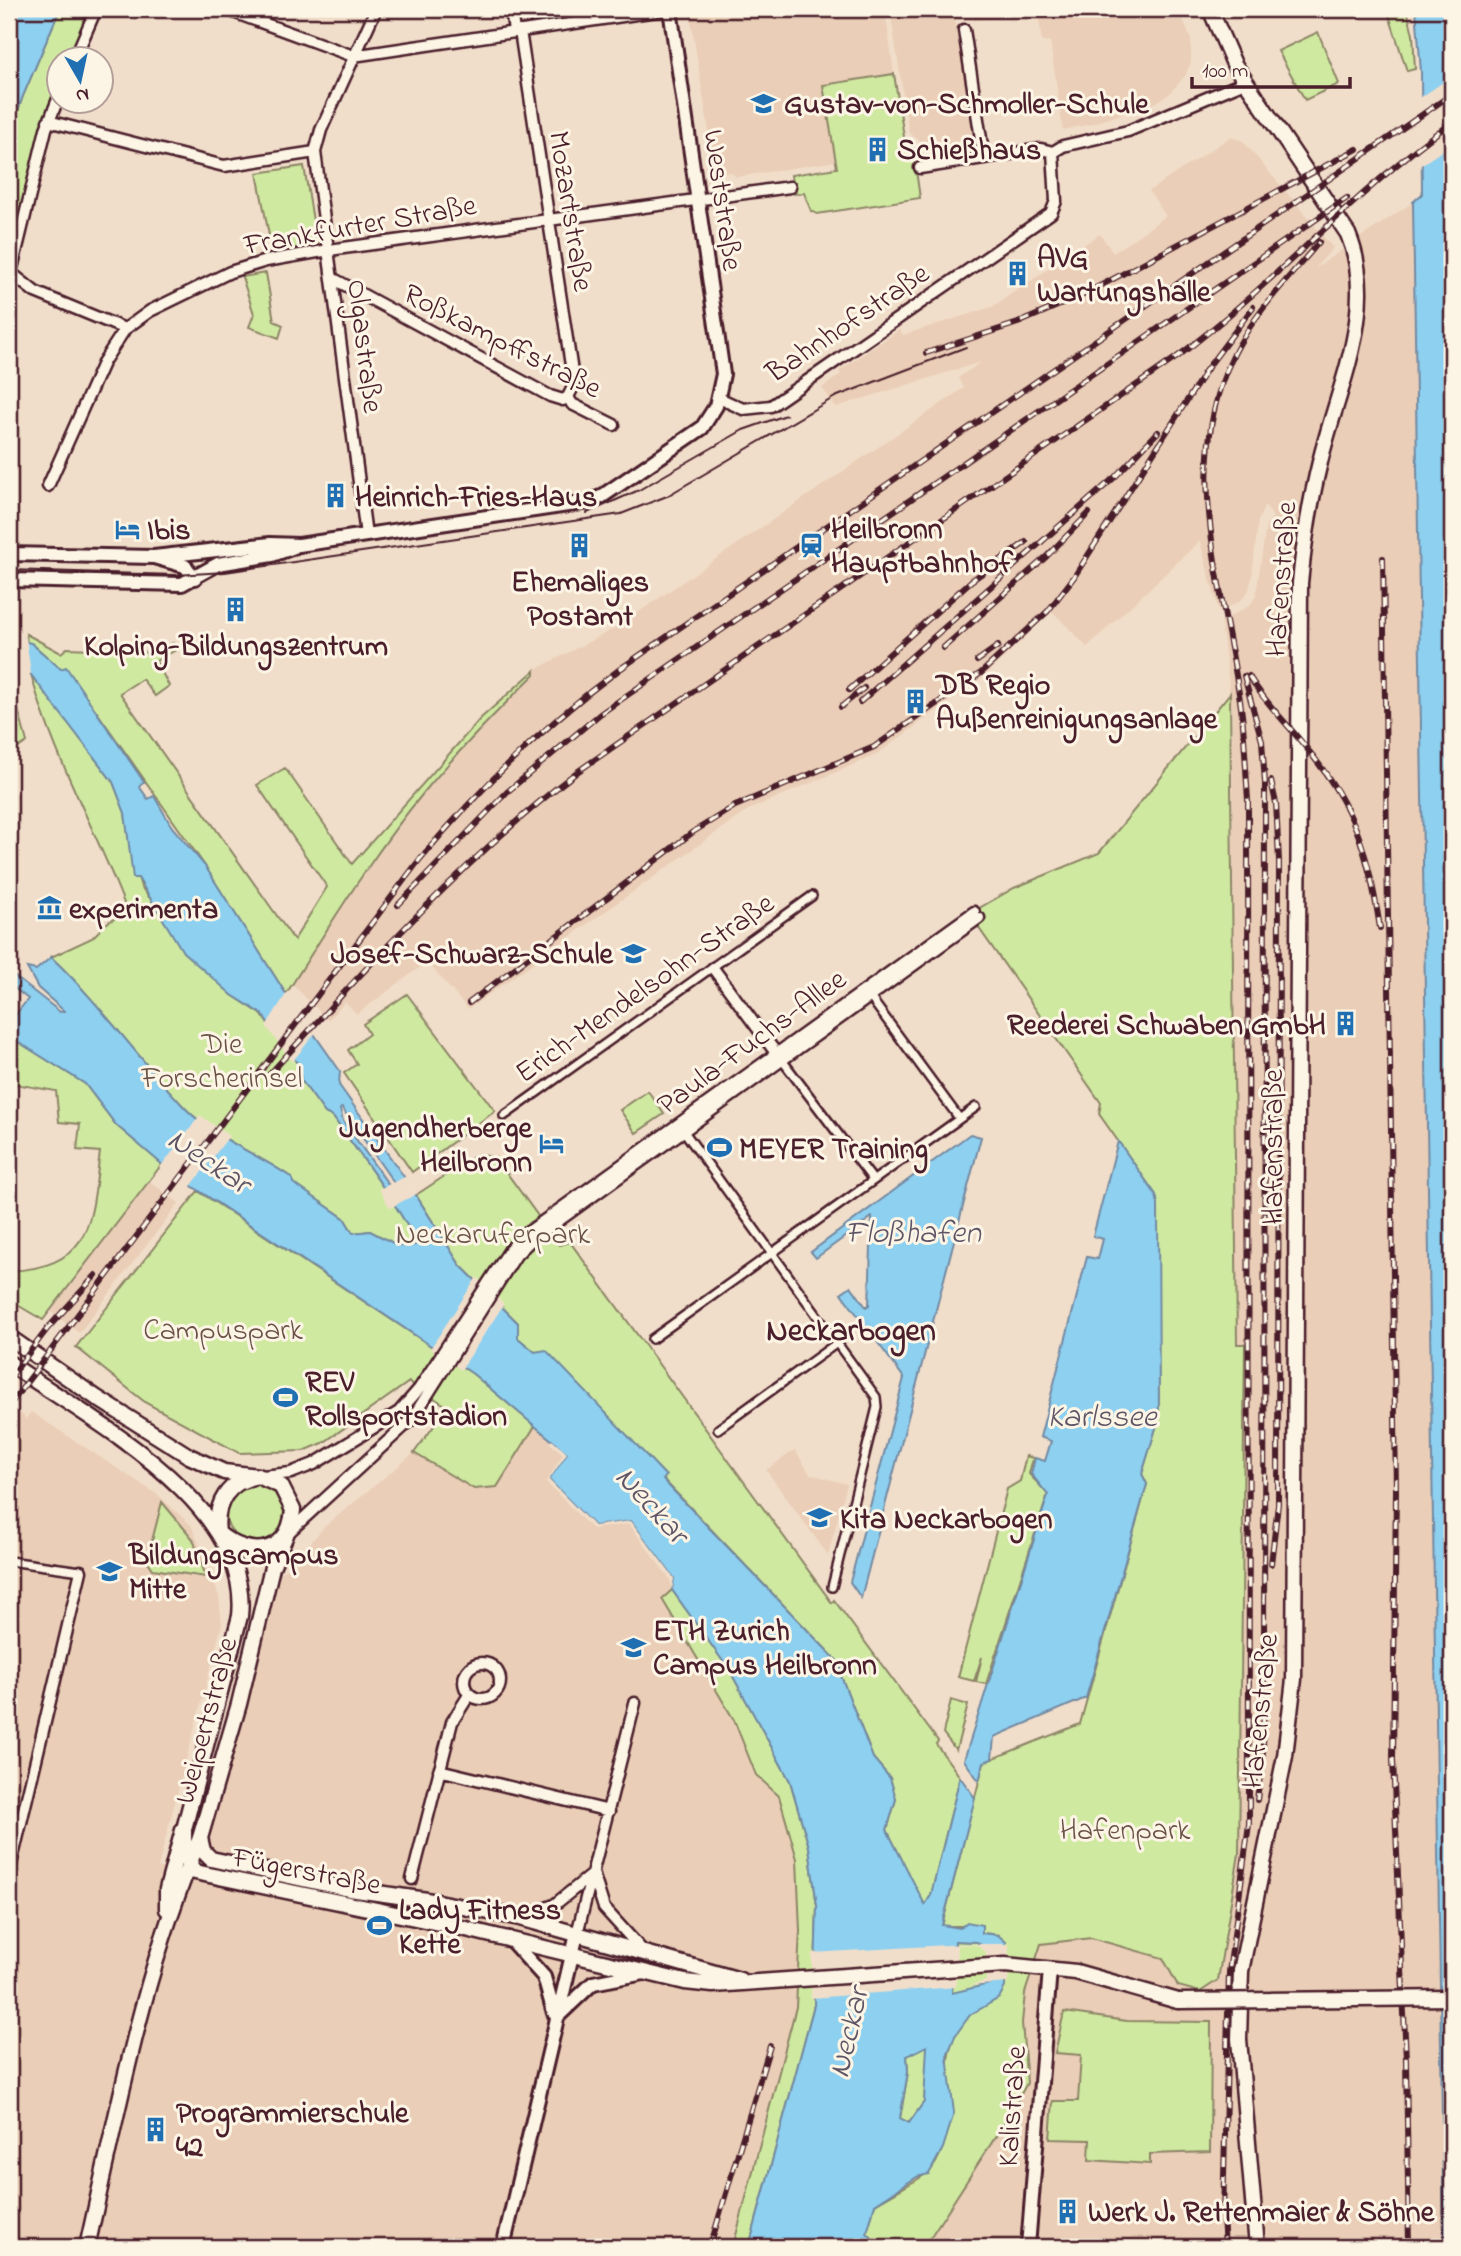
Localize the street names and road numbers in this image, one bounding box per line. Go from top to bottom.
street label: Weststraße [689,127,753,274]
street label: Mozartstraße [535,128,604,295]
street label: Frankfurter Straße [240,185,481,269]
street label: Bahnhofstraße [757,253,940,396]
street label: Roßkampffstraße [395,274,609,412]
street label: Olgastraße [333,277,393,416]
street label: Hafenstraße [1256,499,1310,658]
street label: Erich-Mendelsohn-Straße [507,883,785,1096]
street label: Paula-Fuchs-Allee [649,959,857,1127]
street label: Hafenstraße [1253,1069,1297,1225]
street label: Hafenstraße [1232,1631,1292,1791]
street label: Weipertstraße [164,1632,251,1809]
street label: Fügerstraße [227,1837,385,1909]
street label: Kalistraße [988,2044,1040,2168]

